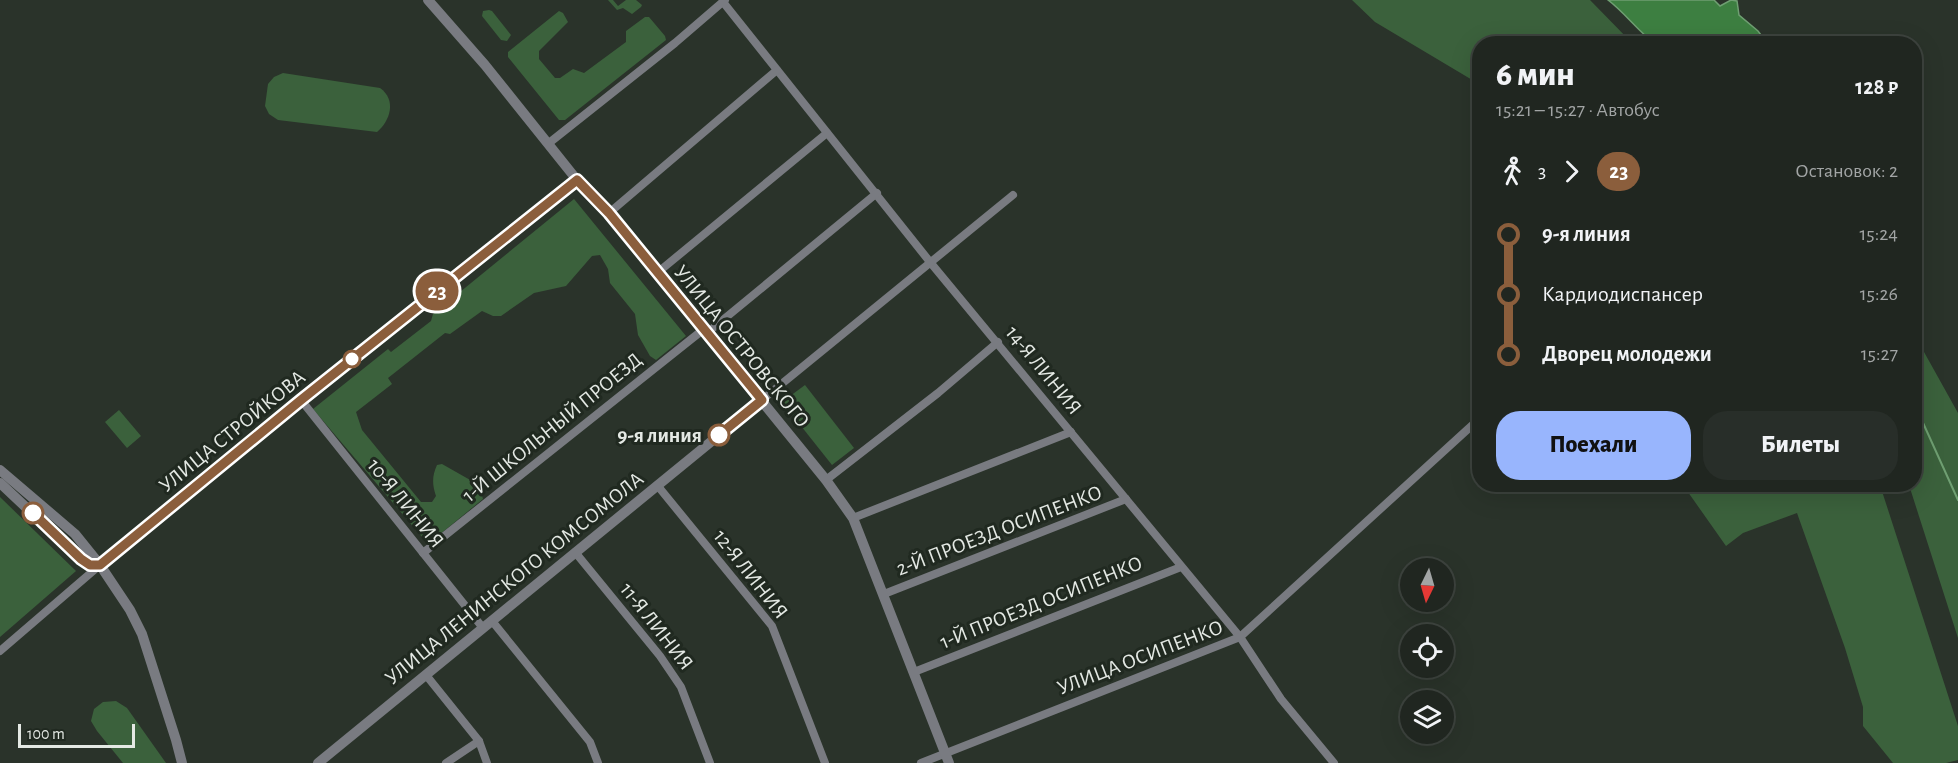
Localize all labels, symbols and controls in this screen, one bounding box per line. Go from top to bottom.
text: 6 мин [1496,59,1575,92]
text: 128 ₽ [1855,76,1898,98]
text: 15:21 – 15:27 · Автобус [1496,100,1660,120]
icon: walk [1496,155,1529,188]
icon: forward [1555,155,1588,188]
text: 3 [1538,161,1546,181]
text: 23 [1609,161,1628,182]
text: Остановок: 2 [1795,161,1898,181]
text: 9-я линия [1542,223,1631,245]
text: 15:24 [1859,224,1898,244]
street label: УЛИЦА ОСТРОВСКОГО [670,261,813,431]
line badge: 23 [410,272,464,310]
text: 23 [428,281,446,302]
text: Кардиодиспансер [1542,283,1703,305]
text: 15:26 [1860,284,1898,304]
street label: 14-Я ЛИНИЯ [1002,322,1085,419]
text: Дворец молодежи [1542,343,1712,365]
text: 15:27 [1861,344,1898,364]
street label: 1-Й ШКОЛЬНЫЙ ПРОЕЗД [458,348,646,506]
unlabelled marker [343,350,361,368]
street label: УЛИЦА СТРОЙКОВА [155,366,309,496]
button: Поехали [1496,411,1691,480]
button: Билеты [1703,411,1898,480]
marker: 9-я линия [708,424,730,446]
place label: 9-я линия [617,425,702,446]
street label: 10-Я ЛИНИЯ [363,455,448,552]
street label: УЛИЦА ЛЕНИНСКОГО КОМСОМОЛА [381,468,647,689]
street label: 2-Й ПРОЕЗД ОСИПЕНКО [893,481,1105,579]
unlabelled marker [22,502,44,524]
street label: 12-Я ЛИНИЯ [710,526,792,623]
street label: 1-Й ПРОЕЗД ОСИПЕНКО [937,551,1145,653]
north arrow [1400,558,1454,612]
map controls [1400,558,1454,744]
street label: 11-Я ЛИНИЯ [616,579,697,674]
street label: УЛИЦА ОСИПЕНКО [1055,616,1226,699]
button: locate [1400,624,1454,678]
button: layers [1400,690,1454,744]
scale bar [18,721,135,748]
text: 100 m [27,726,65,742]

